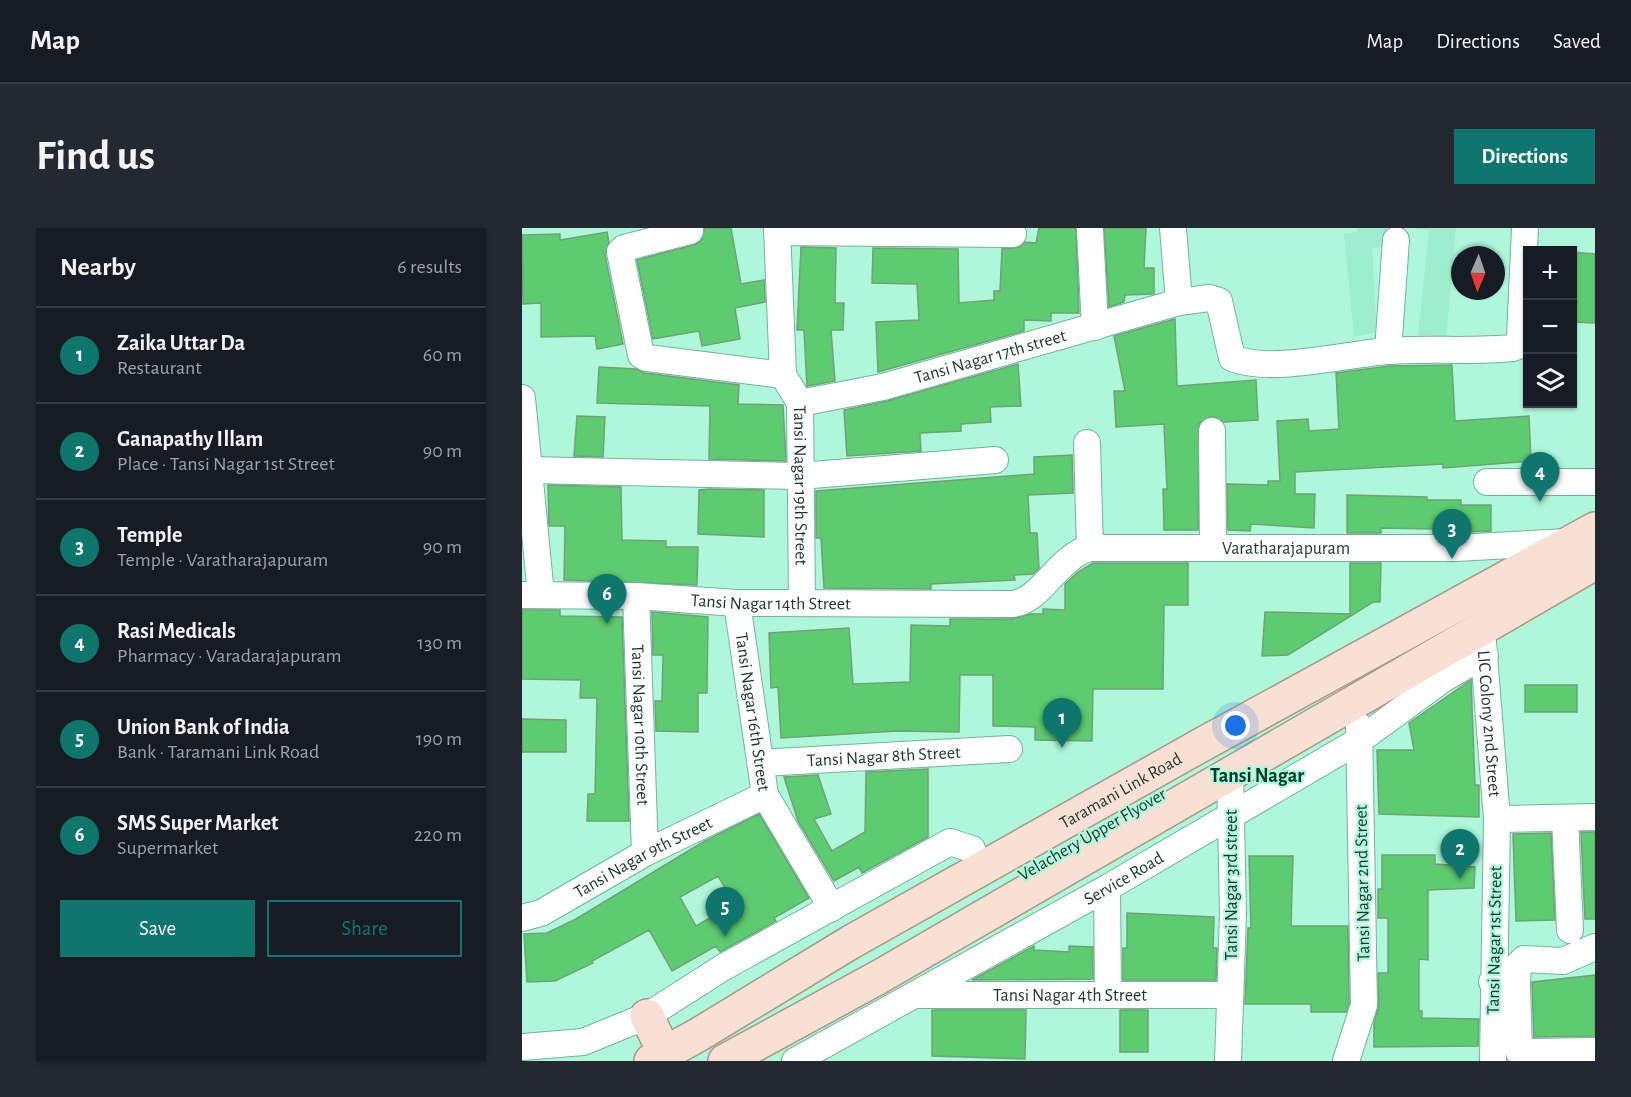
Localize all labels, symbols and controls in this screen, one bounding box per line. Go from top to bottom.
text: Map [30,27,80,55]
text: Map [1367,31,1403,52]
text: Directions [1436,31,1520,52]
text: Saved [1553,31,1601,52]
button: Directions [1454,129,1595,184]
text: Find us [36,135,155,177]
north arrow [1451,246,1505,300]
map controls [1523,246,1577,408]
button: + [1523,246,1577,300]
text: Nearby [60,254,136,280]
text: 6 results [397,257,462,277]
button: − [1523,300,1577,354]
street label: Tansi Nagar 17th street [912,327,1069,388]
text: Zaika Uttar Da [117,332,245,354]
text: 1 [76,345,83,365]
text: 60 m [423,345,462,365]
button: layers [1523,354,1577,408]
text: Restaurant [117,358,202,378]
street label: Tansi Nagar 19th Street [790,405,810,565]
text: Ganapathy Illam [117,428,263,450]
text: 2 [75,441,84,461]
text: 90 m [423,441,462,461]
pin: 4 [1520,452,1560,502]
text: Place · Tansi Nagar 1st Street [117,454,335,474]
pin: 3 [1432,510,1472,559]
text: Temple [117,524,182,546]
text: 3 [75,537,84,557]
text: 90 m [423,537,462,557]
street label: Varatharajapuram [1222,540,1350,558]
text: Temple · Varatharajapuram [117,550,328,570]
pin: 6 [588,574,626,624]
street label: Tansi Nagar 14th Street [690,592,851,613]
text: Rasi Medicals [117,620,236,642]
street label: Tansi Nagar 16th Street [731,632,772,793]
text: 4 [74,633,85,653]
text: 130 m [417,633,462,653]
street label: Tansi Nagar 10th Street [628,644,651,806]
text: Pharmacy · Varadarajapuram [117,646,342,666]
street label: LIC Colony 2nd Street [1474,650,1503,798]
pin: 1 [1042,698,1082,748]
your location [1221,711,1250,740]
text: Union Bank of India [117,716,290,738]
text: 5 [75,729,84,749]
text: 190 m [416,729,462,749]
text: Bank · Taramani Link Road [117,742,319,762]
street label: Tansi Nagar 8th Street [807,744,961,770]
street label: Taramani Link Road [1057,750,1185,833]
district label: Tansi Nagar [1210,766,1304,786]
street label: Velachery Upper Flyover [1015,785,1170,885]
street label: Tansi Nagar 2nd Street [1353,804,1373,962]
street label: Tansi Nagar 3rd street [1223,809,1241,960]
text: SMS Super Market [117,812,279,834]
street label: Tansi Nagar 9th Street [571,814,715,902]
text: 6 [75,825,84,845]
text: 220 m [414,825,462,845]
pin: 2 [1440,830,1480,879]
text: Supermarket [117,838,218,858]
street label: Service Road [1081,849,1167,909]
street label: Tansi Nagar 1st Street [1485,865,1505,1015]
pin: 5 [706,888,744,937]
button: Save [60,900,255,957]
button: Share [267,900,462,957]
street label: Tansi Nagar 4th Street [993,987,1147,1005]

